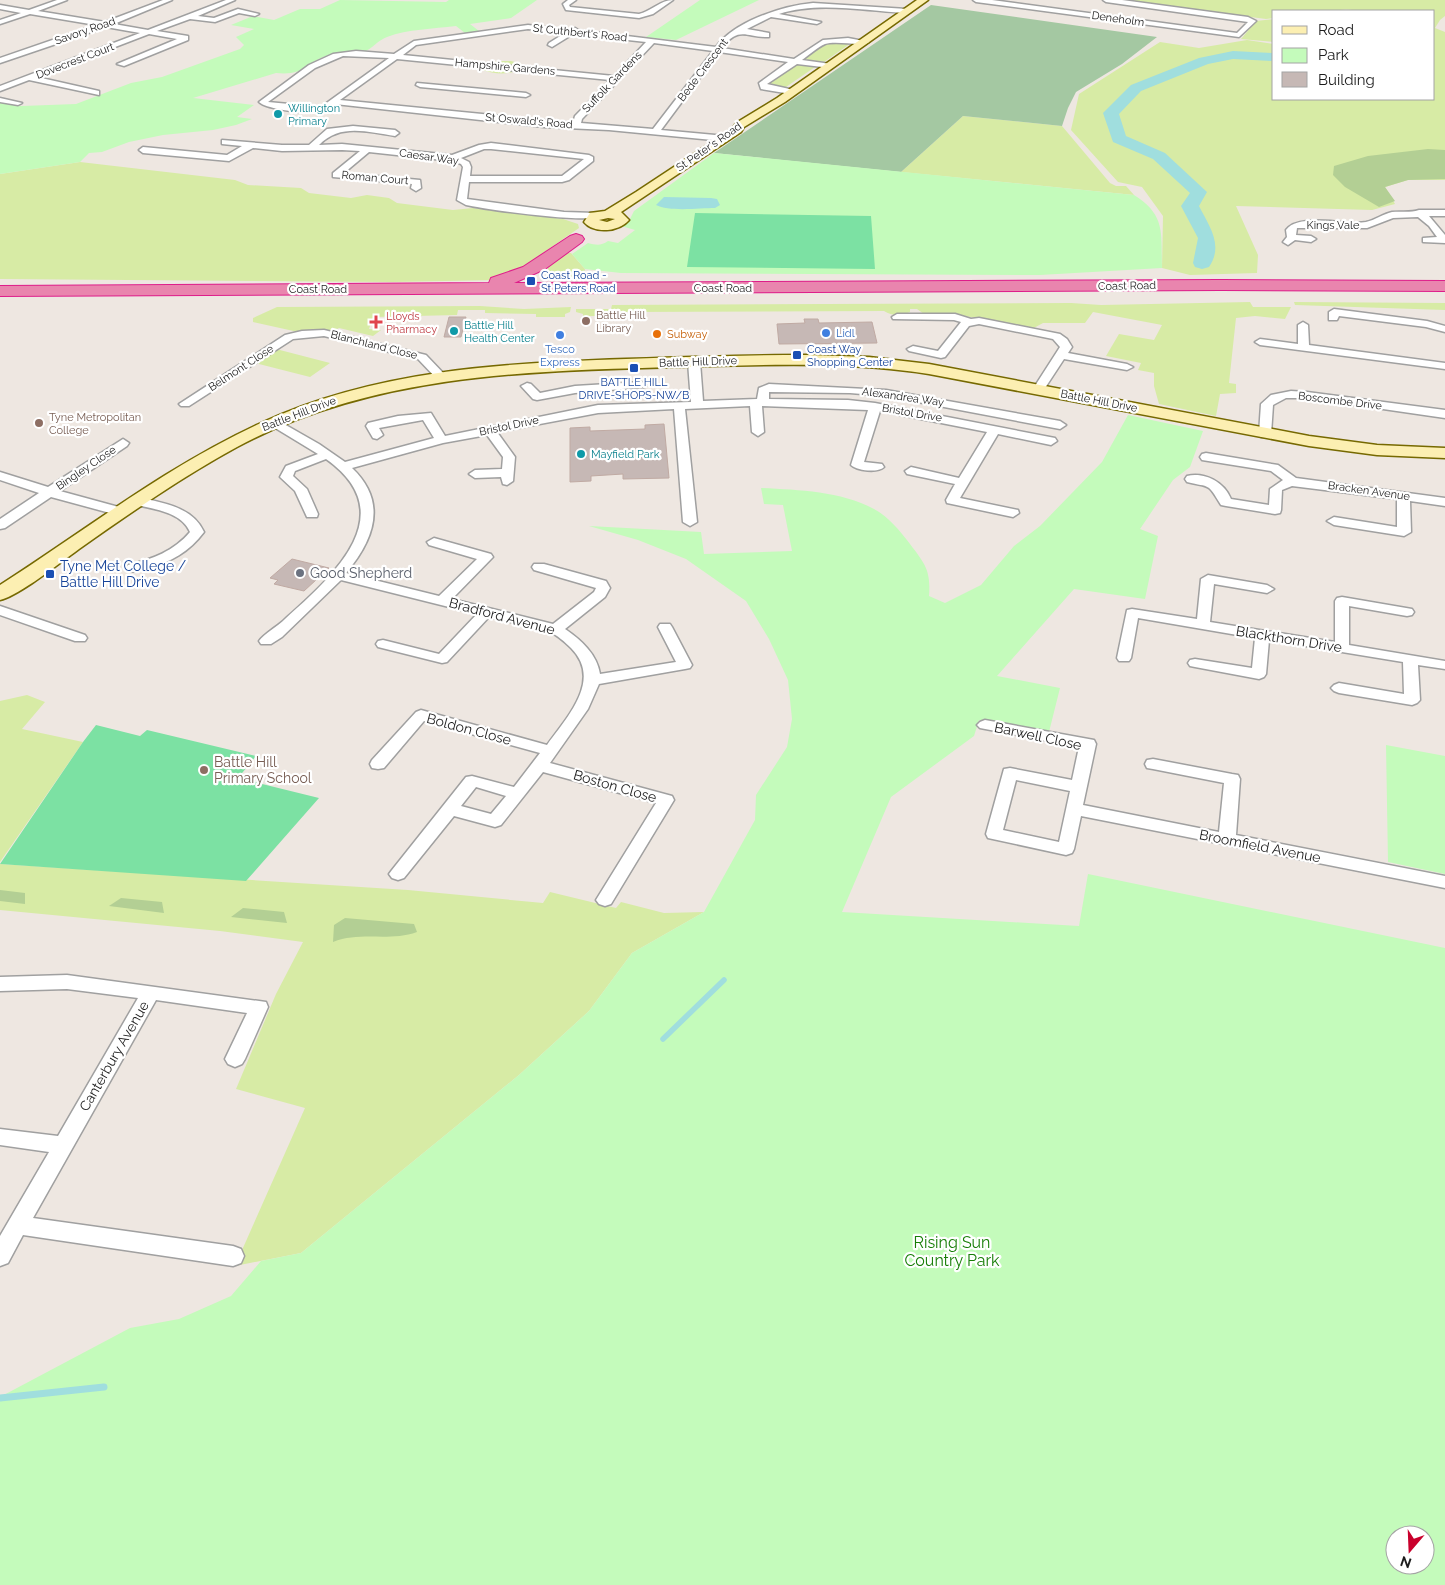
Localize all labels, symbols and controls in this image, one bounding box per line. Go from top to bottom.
street label: Deneholm [1091,9,1145,29]
legend [1272,10,1435,100]
street label: Savory Road [53,14,117,47]
text: Road [1318,21,1354,39]
street label: St Cuthbert's Road [532,22,628,44]
street label: Bede Crescent [675,36,731,104]
street label: Dovecrest Court [34,40,116,82]
text: Park [1318,46,1349,64]
street label: Suffolk Gardens [579,49,645,115]
street label: Hampshire Gardens [454,56,556,78]
text: Building [1318,71,1375,89]
place label: Willington Primary [288,102,340,128]
marker: Willington Primary [272,108,284,120]
street label: St Oswald's Road [485,111,573,131]
street label: St Peter's Road [674,120,744,174]
street label: Caesar Way [398,146,460,168]
street label: Roman Court [341,169,409,187]
street label: Kings Vale [1307,219,1360,232]
place label: Coast Road - St Peters Road [541,269,616,295]
marker: Coast Road - St Peters Road [525,275,537,287]
street label: Coast Road [1098,279,1156,293]
street label: Coast Road [694,282,752,295]
street label: Coast Road [289,283,347,296]
place label: Battle Hill Library [596,309,645,335]
place label: Lloyds Pharmacy [386,310,437,336]
marker: Battle Hill Library [580,315,592,327]
marker: Lloyds Pharmacy [370,316,382,328]
place label: Battle Hill Health Center [464,319,535,345]
marker: Battle Hill Health Center [448,325,460,337]
marker: Lidl [820,327,832,339]
place label: Lidl [836,327,855,340]
street label: Blanchland Close [329,328,419,362]
marker: Subway [651,328,663,340]
place label: Subway [667,328,707,341]
marker: Tesco Express [554,329,566,341]
street label: Belmont Close [206,342,276,394]
place label: Tesco Express [540,343,580,369]
place label: Coast Way Shopping Center [807,343,893,369]
marker: Coast Way Shopping Center [791,349,803,361]
street label: Battle Hill Drive [659,354,738,370]
marker: BATTLE HILL DRIVE-SHOPS-NW/B [628,362,640,374]
place label: BATTLE HILL DRIVE-SHOPS-NW/B [579,376,689,402]
street label: Alexandrea Way [861,385,945,409]
street label: Battle Hill Drive [1059,387,1139,415]
street label: Boscombe Drive [1297,389,1383,413]
street label: Battle Hill Drive [260,394,338,434]
street label: Bristol Drive [881,401,944,425]
place label: Tyne Metropolitan College [49,411,141,437]
street label: Bristol Drive [478,413,541,439]
marker: Tyne Metropolitan College [33,417,45,429]
street label: Bingley Close [54,443,119,493]
marker: Mayfield Park [575,448,587,460]
place label: Mayfield Park [591,448,660,461]
street label: Bracken Avenue [1327,479,1411,503]
place label: Tyne Met College / Battle Hill Drive [60,558,187,590]
place label: Good Shepherd [310,565,412,581]
marker: Good Shepherd [294,567,306,579]
marker: Tyne Met College / Battle Hill Drive [44,568,56,580]
street label: Bradford Avenue [447,594,557,638]
street label: Blackthorn Drive [1235,623,1343,655]
street label: Boldon Close [425,710,513,748]
street label: Barwell Close [993,719,1083,753]
place label: Battle Hill Primary School [214,754,312,786]
marker: Battle Hill Primary School [198,764,210,776]
street label: Boston Close [572,766,658,806]
street label: Broomfield Avenue [1198,826,1322,866]
street label: Canterbury Avenue [76,998,152,1114]
park label: Rising Sun Country Park [904,1233,1000,1270]
north arrow [1385,1525,1435,1575]
text: N [1398,1553,1413,1572]

